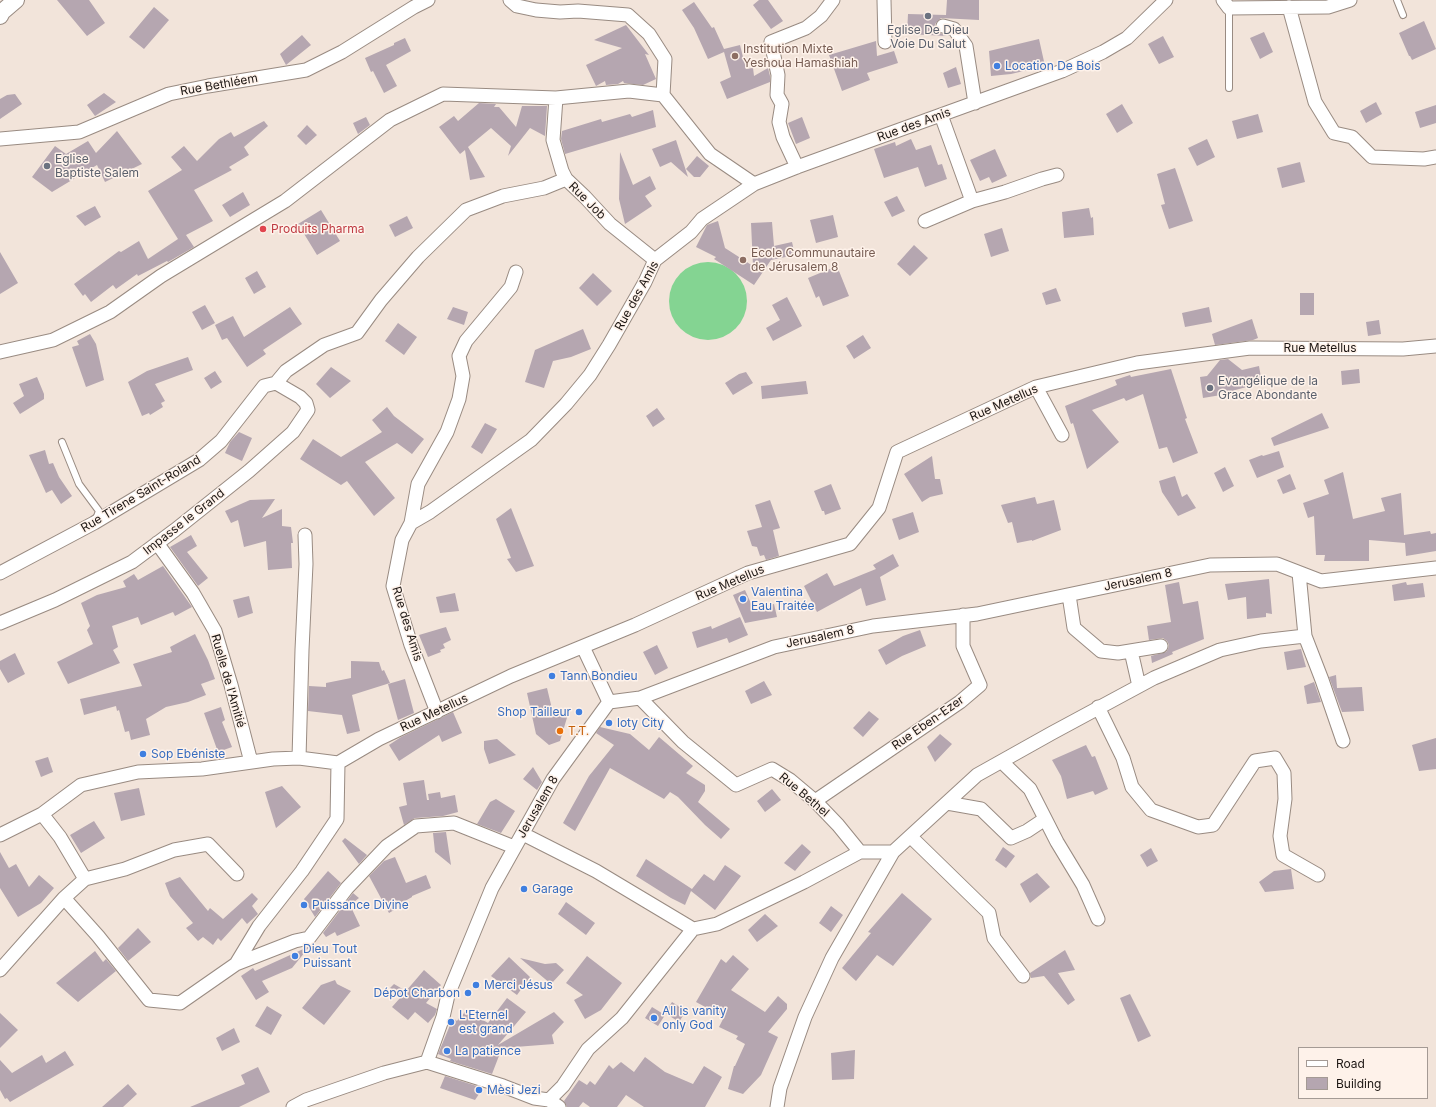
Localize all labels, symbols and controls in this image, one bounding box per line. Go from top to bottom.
marker: Eglise De Dieu Voie Du Salut [923,11,933,21]
place label: Eglise De Dieu Voie Du Salut [887,23,969,51]
place label: Institution Mixte Yeshoua Hamashiah [743,42,858,70]
marker: Institution Mixte Yeshoua Hamashiah [730,51,740,61]
place label: Location De Bois [1005,59,1101,73]
marker: Location De Bois [992,61,1002,71]
street label: Rue Bethléem [179,71,259,99]
street label: Rue des Amis [875,105,953,145]
place label: Eglise Baptiste Salem [55,152,139,180]
marker: Eglise Baptiste Salem [42,161,52,171]
street label: Rue Job [565,179,609,223]
place label: Produits Pharma [271,222,364,236]
marker: Produits Pharma [258,224,268,234]
place label: Ecole Communautaire de Jérusalem 8 [751,246,875,274]
marker: Ecole Communautaire de Jérusalem 8 [738,255,748,265]
street label: Rue des Amis [612,259,662,333]
street label: Rue Metellus [1283,341,1357,355]
place label: Evangélique de la Grace Abondante [1218,374,1318,402]
street label: Rue Metellus [968,382,1040,424]
marker: Evangélique de la Grace Abondante [1205,383,1215,393]
street label: Rue Tirene Saint-Roland [79,453,203,535]
street label: Impasse le Grand [141,486,227,558]
street label: Rue Metellus [694,562,766,604]
street label: Jerusalem 8 [1102,566,1174,594]
street label: Rue des Amis [389,585,425,663]
place label: Valentina Eau Traitée [751,585,814,613]
marker: Valentina Eau Traitée [738,594,748,604]
street label: Jerusalem 8 [784,623,856,651]
street label: Ruelle de l'Amitié [208,632,248,730]
place label: Tann Bondieu [560,669,638,683]
marker: Tann Bondieu [547,671,557,681]
street label: Rue Metellus [398,691,470,735]
street label: Rue Eben-Ezer [889,693,967,753]
place label: Shop Tailleur [497,705,571,719]
marker: Shop Tailleur [574,707,584,717]
place label: loty City [617,716,664,730]
marker: loty City [604,718,614,728]
place label: T.T. [568,724,589,738]
marker: T.T. [555,726,565,736]
place label: Sop Ebéniste [151,747,225,761]
marker: Sop Ebéniste [138,749,148,759]
street label: Rue Bethel [776,770,832,820]
street label: Jerusalem 8 [514,773,562,841]
place label: Garage [532,882,573,896]
marker: Garage [519,884,529,894]
place label: Puissance Divine [312,898,409,912]
marker: Puissance Divine [299,900,309,910]
place label: Dieu Tout Puissant [303,942,357,970]
marker: Dieu Tout Puissant [290,951,300,961]
place label: Merci Jésus [484,978,553,992]
marker: Merci Jésus [471,980,481,990]
place label: Dépot Charbon [374,986,460,1000]
marker: Dépot Charbon [463,988,473,998]
place label: All is vanity only God [662,1004,726,1032]
place label: L'Eternel est grand [459,1008,513,1036]
marker: All is vanity only God [649,1013,659,1023]
marker: L'Eternel est grand [446,1017,456,1027]
place label: La patience [455,1044,521,1058]
marker: La patience [442,1046,452,1056]
legend [1298,1047,1428,1099]
text: Road [1336,1056,1365,1071]
text: Building [1336,1076,1381,1091]
place label: Mèsi Jezi [487,1083,541,1097]
marker: Mèsi Jezi [474,1085,484,1095]

